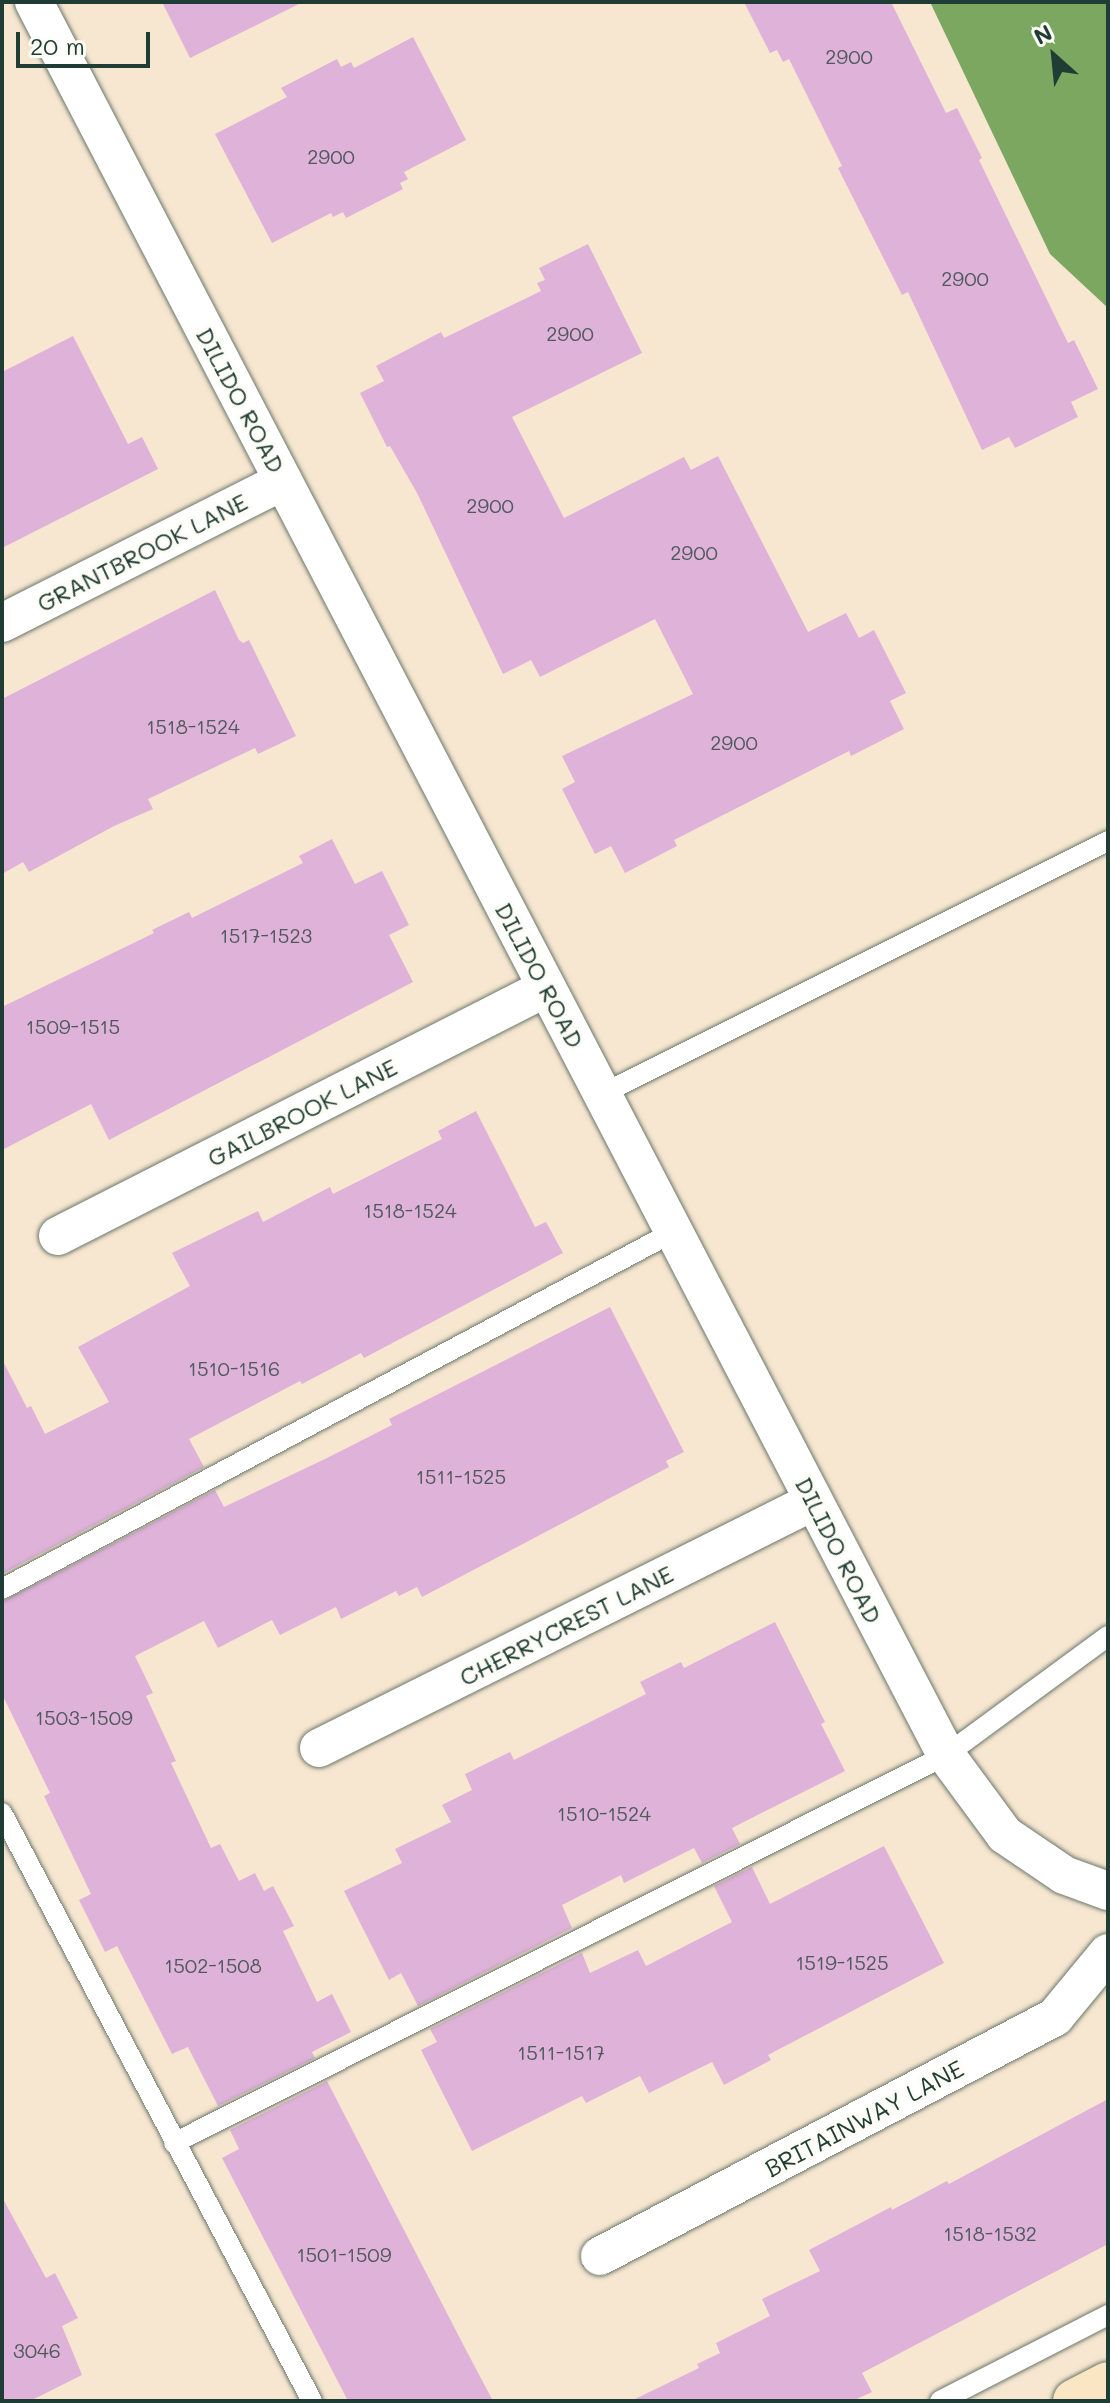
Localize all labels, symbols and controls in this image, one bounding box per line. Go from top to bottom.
scale bar [20,16,154,66]
north arrow [1014,16,1094,96]
text: N [1029,17,1057,51]
text: 20 m [30,30,85,61]
house number: 2900 [825,44,873,68]
house number: 2900 [307,144,355,168]
house number: 2900 [941,266,989,290]
house number: 2900 [546,321,594,345]
street label: DILIDO ROAD [191,322,291,478]
street label: GRANTBROOK LANE [32,486,252,618]
house number: 2900 [466,493,514,517]
house number: 2900 [670,540,718,564]
house number: 1518-1524 [146,714,240,738]
house number: 2900 [710,730,758,754]
street label: DILIDO ROAD [490,897,590,1053]
house number: 1517-1523 [220,923,312,947]
house number: 1509-1515 [26,1014,120,1038]
street label: GAILBROOK LANE [202,1052,402,1172]
house number: 1518-1524 [363,1198,457,1222]
house number: 1510-1516 [188,1356,280,1380]
house number: 1511-1525 [416,1464,506,1488]
street label: DILIDO ROAD [790,1472,888,1628]
street label: CHERRYCREST LANE [454,1559,678,1691]
house number: 1503-1509 [35,1705,133,1729]
house number: 1510-1524 [557,1801,651,1825]
house number: 1519-1525 [795,1950,889,1974]
house number: 1502-1508 [164,1953,262,1977]
house number: 1511-1517 [517,2040,605,2064]
street label: BRITAINWAY LANE [760,2053,968,2183]
house number: 1518-1532 [943,2221,1037,2245]
house number: 1501-1509 [296,2242,392,2266]
house number: 3046 [13,2338,61,2362]

